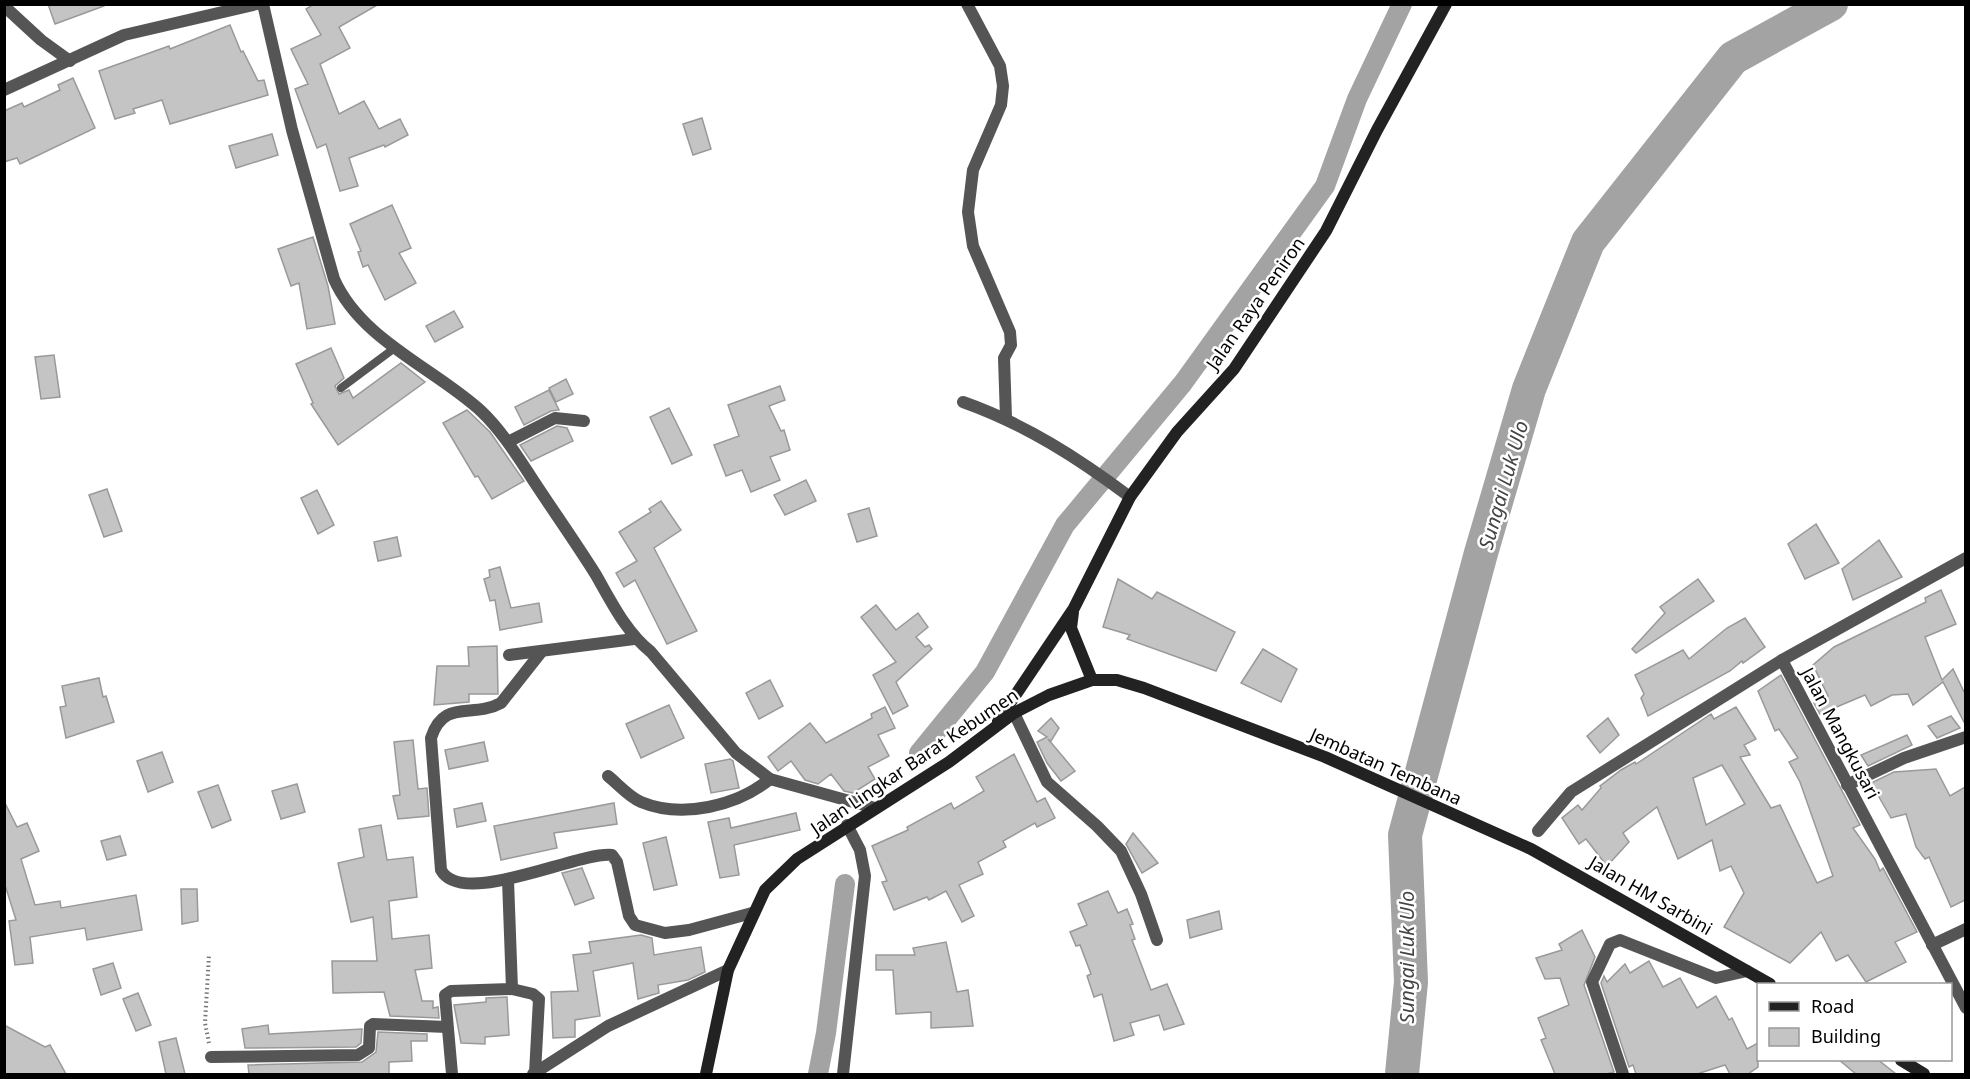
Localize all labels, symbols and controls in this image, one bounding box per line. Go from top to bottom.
street label: Jalan Raya Peniron [1199,232,1310,376]
water label: Sungai Luk Ulo [1472,417,1534,553]
street label: Jalan Mangkusari [1795,661,1886,803]
street label: Jalan Lingkar Barat Kebumen [804,682,1022,841]
street label: Jembatan Tembana [1305,721,1466,810]
street label: Jalan HM Sarbini [1583,849,1717,940]
water label: Sungai Luk Ulo [1393,891,1420,1023]
legend [1757,983,1952,1061]
text: Road [1811,994,1854,1018]
text: Building [1811,1024,1881,1048]

